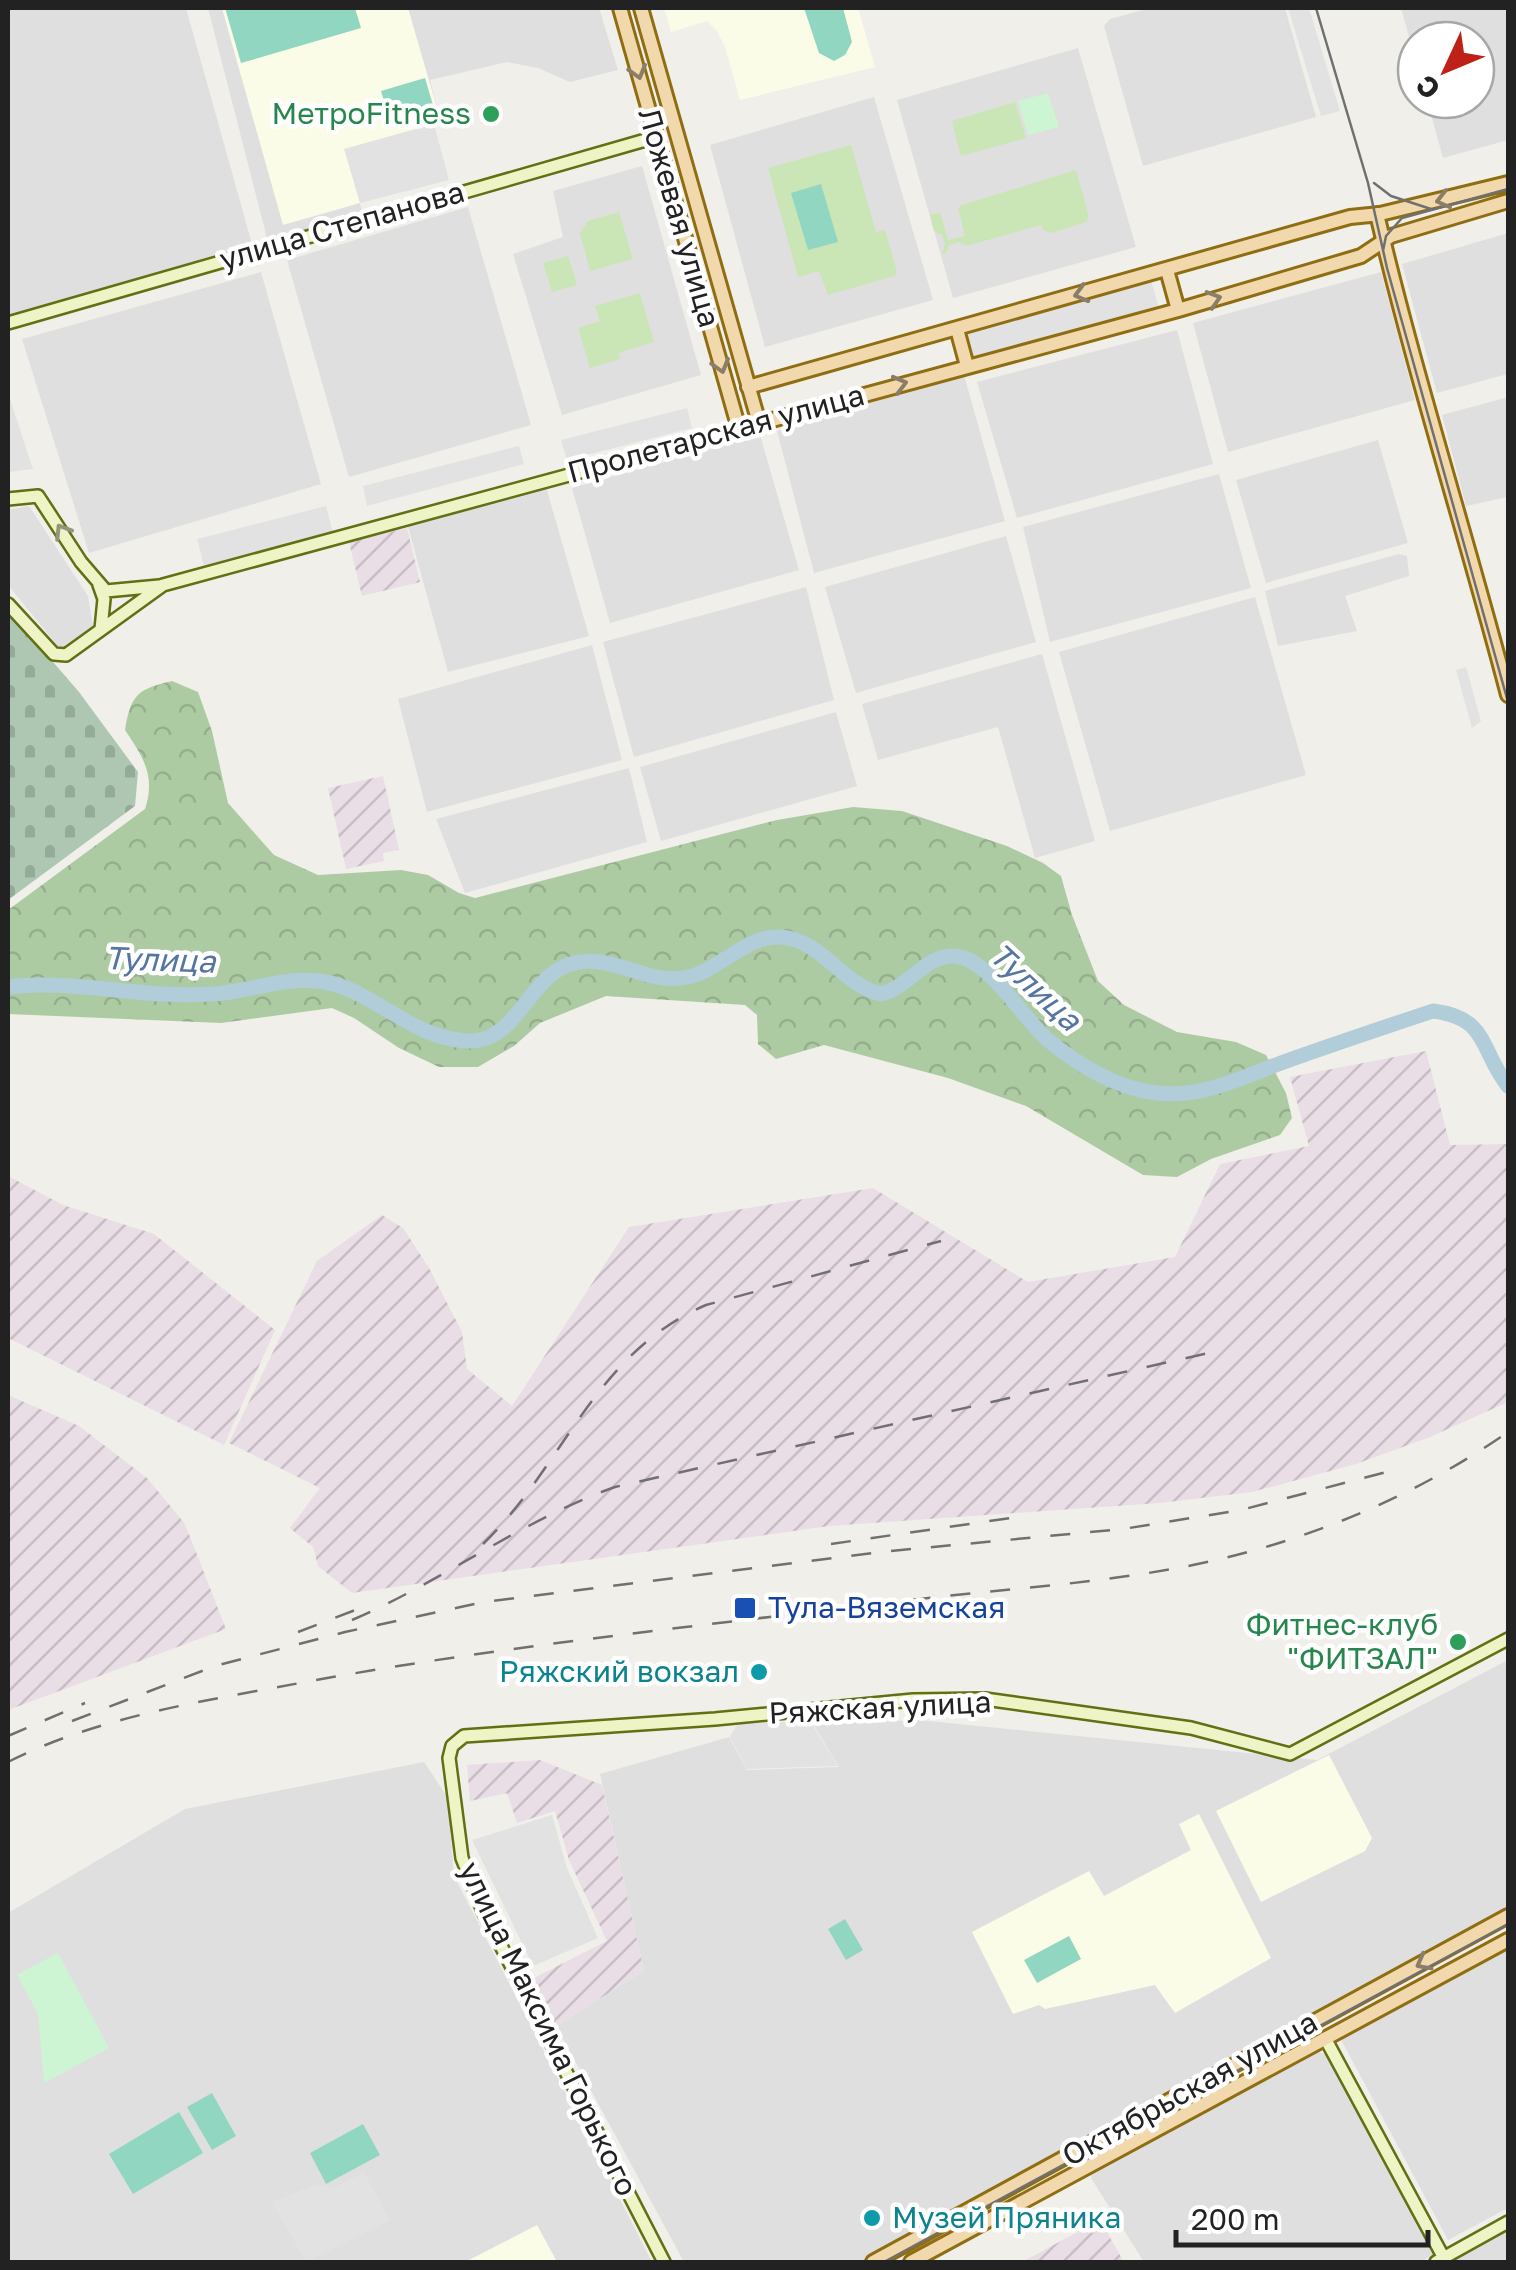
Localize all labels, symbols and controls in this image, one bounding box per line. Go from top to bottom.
north arrow [1396,20,1496,120]
one-way arrow [626,63,647,80]
text: С [1409,69,1446,106]
place label: МетроFitness [271,95,471,131]
marker: МетроFitness [480,103,502,125]
street label: Ложевая улица [632,104,728,331]
street label: улица Степанова [215,173,468,277]
one-way arrow [1435,188,1452,209]
one-way arrow [1073,282,1090,303]
one-way arrow [1205,290,1222,311]
one-way arrow [709,356,730,373]
one-way arrow [891,375,908,396]
street label: Пролетарская улица [564,376,868,490]
one-way arrow [55,524,74,542]
water label: Тулица [982,935,1091,1039]
water label: Тулица [104,938,218,980]
place label: Тула-Вяземская [768,1589,1005,1625]
marker: Тула-Вяземская [732,1595,758,1621]
place label: Фитнес-клуб "ФИТЗАЛ" [1246,1606,1438,1676]
marker: Фитнес-клуб "ФИТЗАЛ" [1447,1631,1469,1653]
place label: Ряжский вокзал [499,1653,739,1689]
marker: Ряжский вокзал [748,1661,770,1683]
street label: Ряжская улица [768,1683,992,1731]
street label: улица Максима Горького [452,1856,646,2202]
one-way arrow [1415,1950,1433,1970]
street label: Октябрьская улица [1056,2003,1323,2173]
scale bar [1176,2185,1428,2247]
place label: Музей Пряника [892,2199,1122,2235]
text: 200 m [1191,2201,1280,2237]
marker: Музей Пряника [861,2207,883,2229]

